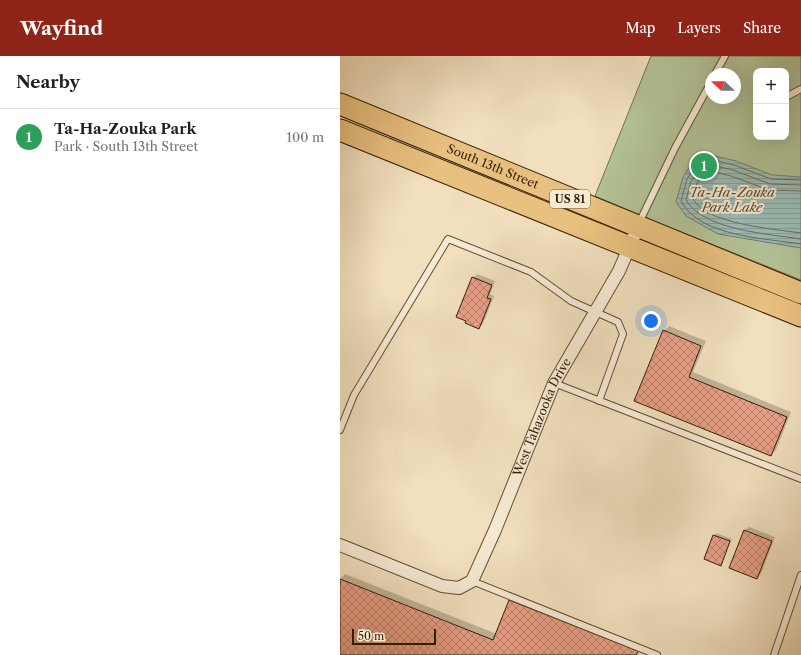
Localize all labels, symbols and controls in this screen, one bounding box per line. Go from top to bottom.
text: Wayfind [20,17,103,40]
text: Map [625,19,655,37]
text: Layers [677,19,721,37]
text: Share [743,19,781,37]
north arrow [705,68,741,104]
map controls [753,68,789,140]
button: + [753,68,789,104]
text: Nearby [16,72,80,92]
button: − [753,104,789,140]
text: Ta-Ha-Zouka Park [54,119,196,138]
text: 1 [26,129,32,145]
text: 100 m [286,129,324,145]
text: Park · South 13th Street [54,138,198,154]
street label: South 13th Street [445,141,542,192]
pin: 1 [691,151,717,181]
water label: Ta-Ha-Zouka Park Lake [689,184,775,215]
road number: US 81 [550,190,590,208]
your location [641,311,661,331]
street label: West Tahazooka Drive [509,355,574,479]
scale bar [352,627,436,646]
text: 50 m [358,629,384,643]

